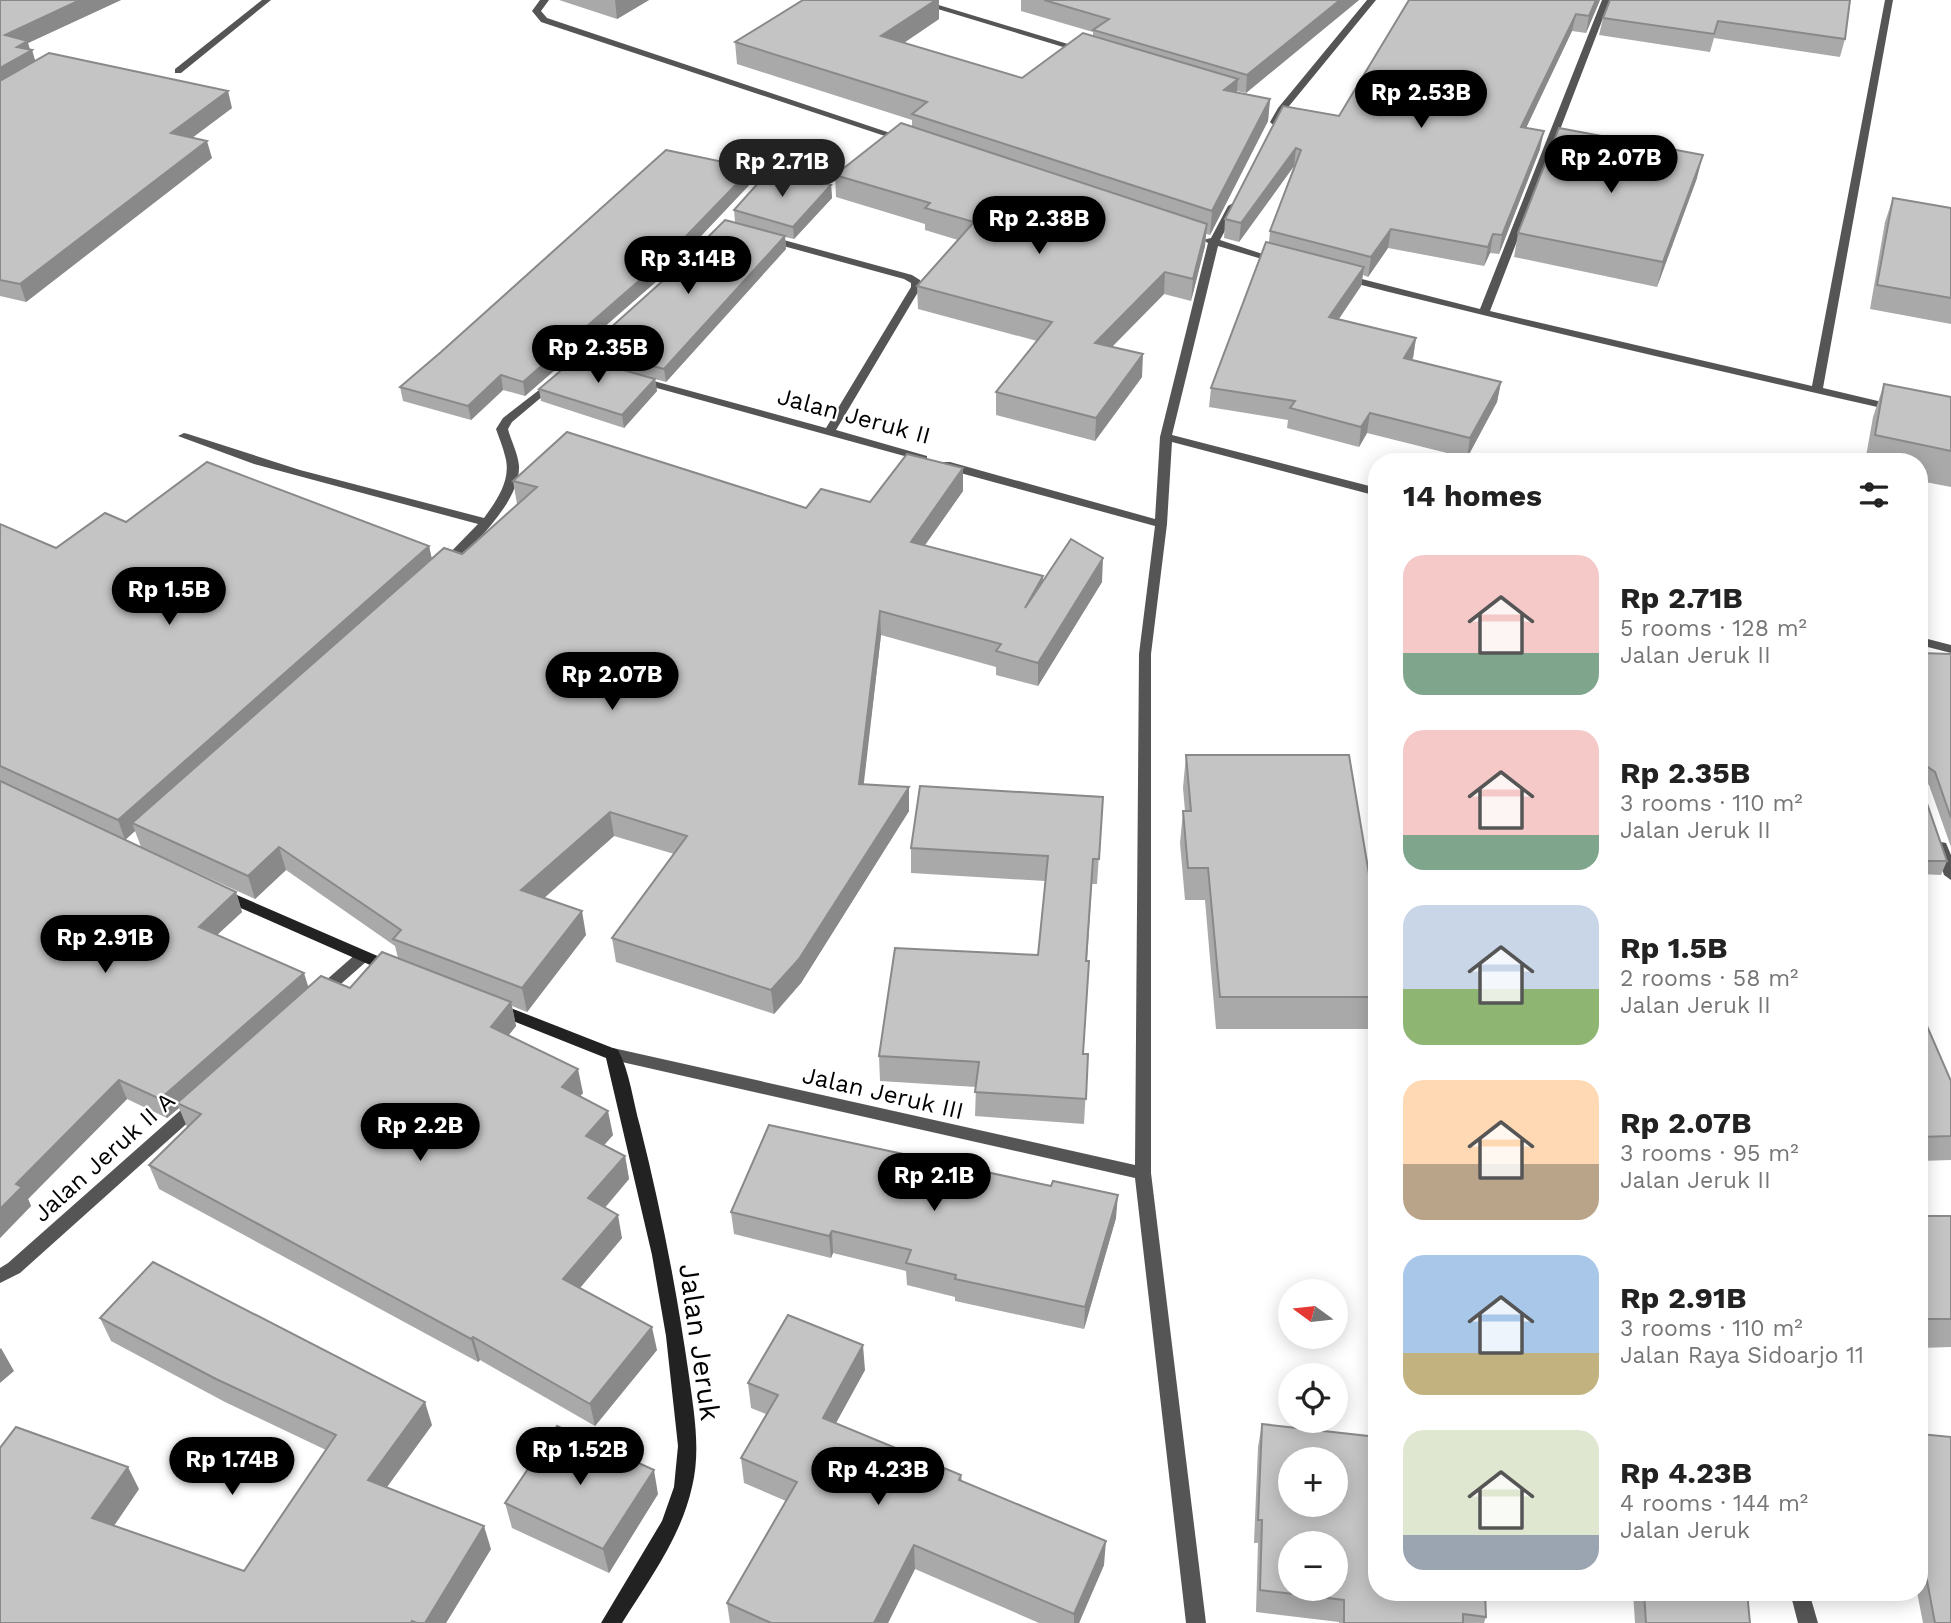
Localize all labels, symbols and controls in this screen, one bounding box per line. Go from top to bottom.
pin: Rp 2.53B [1349,71,1493,130]
text: Rp 2.53B [1371,79,1471,106]
pin: Rp 2.07B [1539,136,1683,195]
pin: Rp 2.71B [710,140,854,199]
text: Rp 2.07B [1561,144,1661,171]
text: Rp 2.71B [735,148,829,175]
pin: Rp 2.38B [967,196,1111,256]
text: Rp 2.38B [989,205,1089,232]
pin: Rp 3.14B [616,236,760,296]
text: Rp 3.14B [640,245,736,272]
pin: Rp 2.35B [526,326,670,385]
text: Rp 2.35B [548,334,648,361]
street label: Jalan Jeruk II [774,382,934,450]
icon: filters [1855,476,1893,514]
text: 14 homes [1403,478,1542,513]
pin: Rp 1.5B [104,568,234,627]
text: Rp 1.5B [128,576,210,603]
text: Rp 2.71B [1620,580,1743,615]
icon: home [1459,583,1543,667]
text: 5 rooms · 128 m² [1620,615,1807,642]
text: Jalan Jeruk II [1620,642,1771,669]
pin: Rp 2.07B [540,652,684,712]
text: Rp 2.07B [562,661,662,688]
text: Rp 2.35B [1620,755,1750,790]
icon: home [1459,758,1543,842]
text: 3 rooms · 110 m² [1620,790,1803,817]
text: Jalan Jeruk II [1620,817,1771,844]
pin: Rp 2.91B [33,916,177,975]
text: Rp 2.91B [57,924,154,951]
text: Rp 1.5B [1620,930,1727,965]
icon: home [1459,933,1543,1017]
text: 2 rooms · 58 m² [1620,965,1799,992]
text: Jalan Jeruk II [1620,992,1771,1019]
street label: Jalan Jeruk III [800,1061,966,1125]
street label: Jalan Jeruk II A [28,1086,181,1228]
pin: Rp 2.2B [355,1104,485,1163]
text: Rp 2.07B [1620,1105,1752,1140]
icon: home [1459,1108,1543,1192]
text: Rp 2.2B [377,1112,463,1139]
text: 3 rooms · 95 m² [1620,1140,1799,1167]
pin: Rp 2.1B [869,1154,999,1213]
text: Rp 2.1B [894,1162,974,1189]
text: Jalan Jeruk II [1620,1167,1771,1194]
street label: Jalan Jeruk [672,1261,727,1423]
north arrow [1278,1279,1348,1349]
map controls [1278,1279,1348,1601]
text: Rp 2.91B [1620,1280,1747,1315]
icon: home [1459,1283,1543,1367]
text: 3 rooms · 110 m² [1620,1315,1803,1342]
text: Jalan Raya Sidoarjo 11 [1620,1342,1864,1369]
button: locate [1278,1363,1348,1433]
pin: Rp 1.52B [508,1428,652,1487]
text: Rp 1.52B [532,1436,628,1463]
pin: Rp 1.74B [160,1438,304,1497]
text: Rp 1.74B [185,1446,279,1473]
button: + [1278,1447,1348,1517]
pin: Rp 4.23B [806,1448,950,1507]
text: Rp 4.23B [1620,1455,1752,1490]
text: Rp 4.23B [827,1456,929,1483]
icon: home [1459,1458,1543,1542]
text: 4 rooms · 144 m² [1620,1490,1808,1517]
text: Jalan Jeruk [1620,1517,1750,1544]
button: − [1278,1531,1348,1601]

